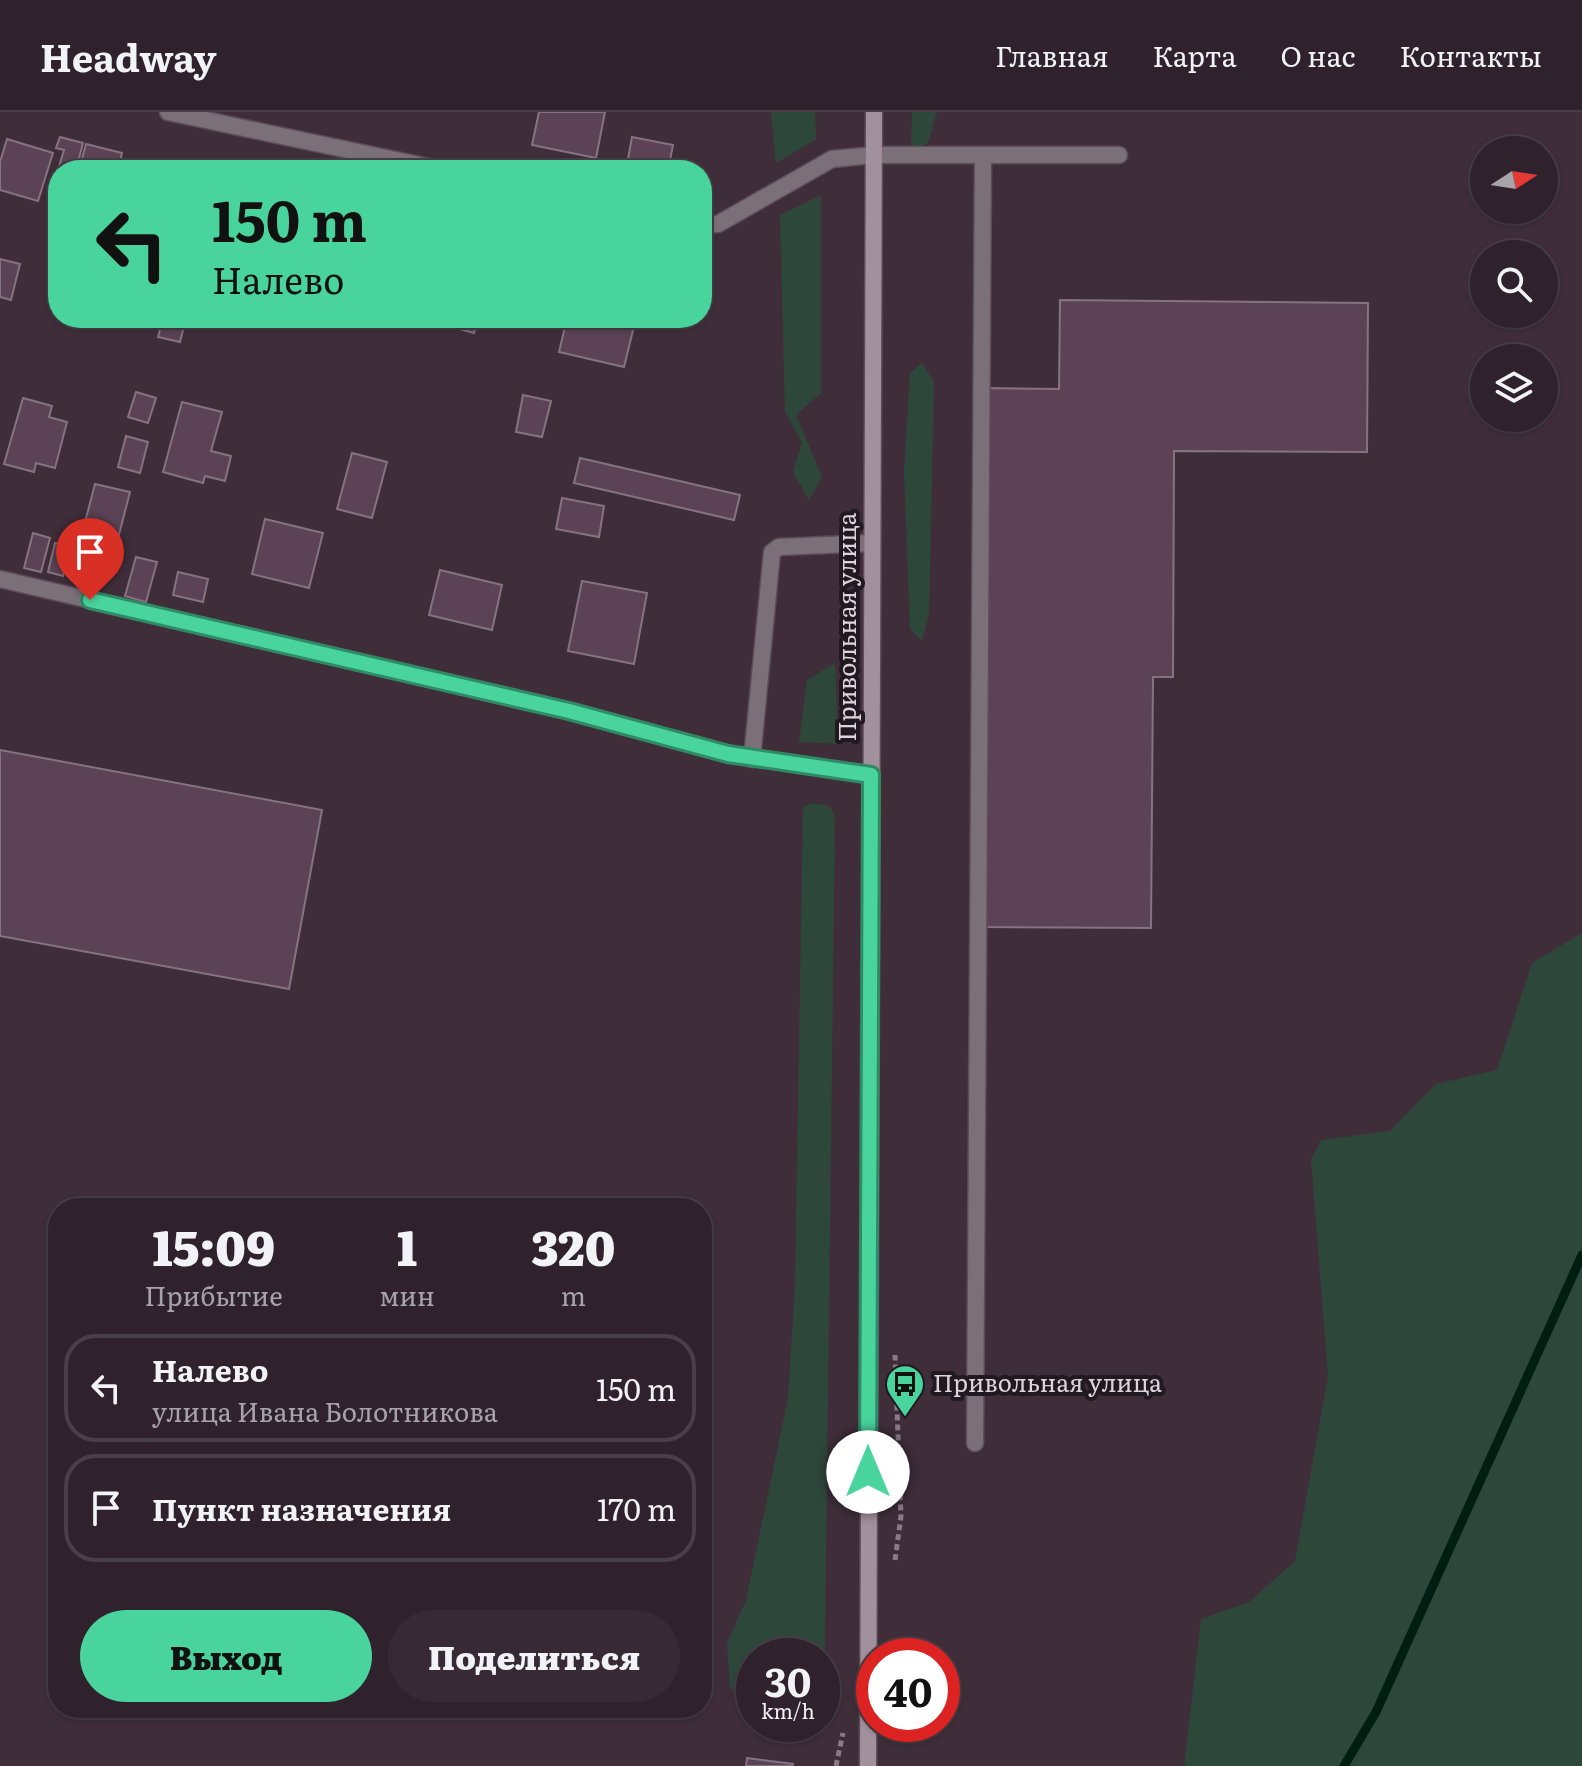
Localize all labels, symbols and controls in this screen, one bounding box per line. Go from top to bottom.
text: Headway [40,27,216,84]
text: Главная [995,34,1109,76]
text: Карта [1153,34,1236,76]
text: О нас [1280,34,1356,76]
text: Контакты [1400,34,1542,76]
north arrow [1470,136,1558,224]
map controls [1470,136,1558,432]
text: 150 m [212,176,367,259]
icon: left [80,192,184,296]
button: search [1470,240,1558,328]
text: Налево [212,252,344,305]
button: layers [1470,344,1558,432]
street label: Привольная улица [828,512,863,741]
pin [56,518,124,600]
icon: arrive [68,530,112,574]
text: 15:09 [152,1210,275,1281]
text: 1 [397,1210,417,1281]
text: 320 [531,1210,615,1281]
text: Прибытие [145,1275,283,1314]
text: мин [379,1275,435,1314]
text: m [561,1275,586,1314]
text: Налево [152,1347,268,1391]
bus stop icon: Привольная улица [884,1363,926,1418]
place label: Привольная улица [933,1364,1162,1399]
icon: left [84,1366,128,1410]
text: 150 m [596,1366,676,1410]
text: улица Ивана Болотникова [152,1391,498,1430]
position arrow [826,1430,910,1514]
icon: arrive [84,1486,128,1530]
text: Пункт назначения [152,1486,451,1530]
text: 170 m [597,1486,676,1530]
button: Выход [80,1610,372,1702]
button: Поделиться [388,1610,680,1702]
speed limit sign: 40 [856,1638,960,1742]
text: 30 [765,1650,811,1709]
text: km/h [761,1695,815,1725]

